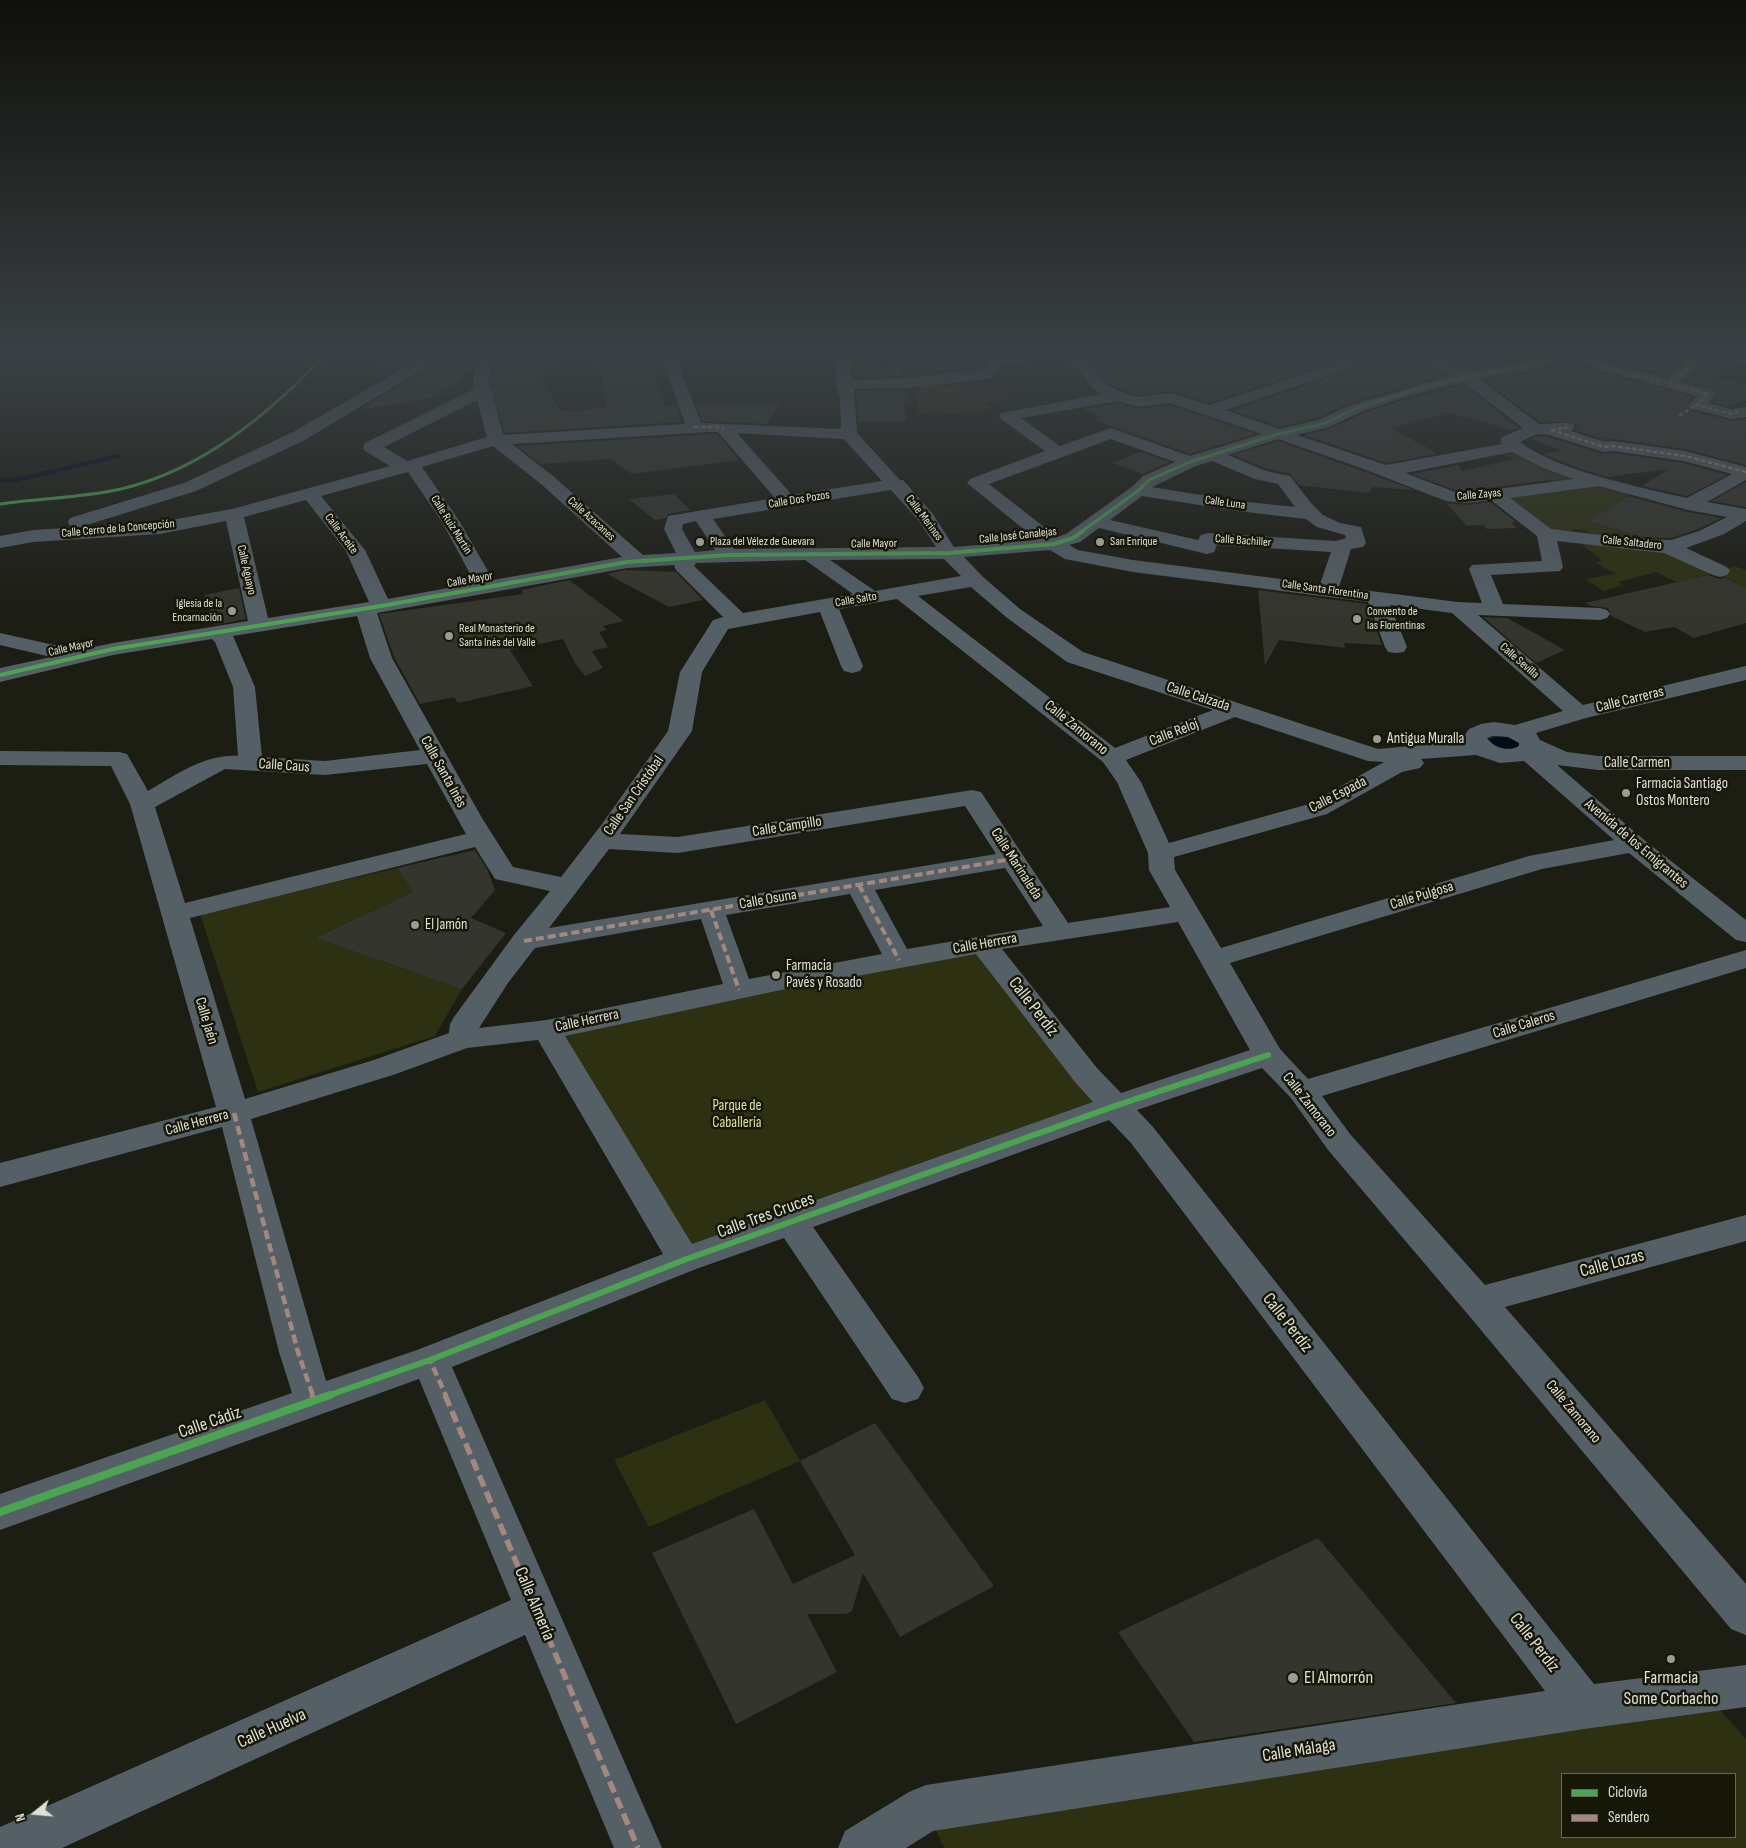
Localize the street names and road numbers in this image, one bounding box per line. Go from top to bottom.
street label: Calle Zayas [1456,486,1502,504]
street label: Calle Dos Pozos [767,488,831,512]
street label: Calle Merinos [902,492,946,544]
street label: Calle Ruiz Martín [427,493,475,557]
street label: Calle Luna [1204,493,1246,513]
street label: Calle Azacanes [564,494,618,544]
street label: Calle Aceite [321,511,361,557]
street label: Calle Cerro de la Concepción [61,517,175,541]
street label: Calle José Canalejas [978,525,1058,547]
street label: Calle Bachiller [1214,532,1272,550]
street label: Calle Saltadero [1602,533,1662,553]
street label: Calle Mayor [851,536,897,552]
street label: Calle Aguayo [233,544,259,596]
street label: Calle Mayor [446,569,494,591]
street label: Calle Santa Florentina [1281,577,1369,603]
street label: Calle Salto [834,589,878,611]
street label: Calle Mayor [47,636,95,660]
street label: Calle Sevilla [1496,640,1542,682]
street label: Calle Calzada [1164,678,1232,716]
street label: Calle Carreras [1594,683,1666,717]
street label: Calle Zamorano [1040,697,1112,759]
street label: Calle Reloj [1147,715,1201,751]
street label: Calle Santa Inés [416,733,470,811]
street label: Calle San Cristóbal [600,753,668,839]
street label: Calle Carmen [1604,754,1670,772]
street label: Calle Caus [258,755,310,777]
street label: Calle Espada [1306,773,1370,817]
street label: Avenida de los Emigrantes [1580,795,1692,893]
street label: Calle Campillo [751,813,823,841]
street label: Calle Marinaleda [986,825,1046,903]
street label: Calle Pulgosa [1388,878,1456,914]
street label: Calle Osuna [738,886,798,914]
street label: Calle Herrera [952,930,1018,958]
street label: Calle Perdíz [1003,973,1063,1041]
street label: Calle Jaén [190,995,222,1047]
street label: Calle Herrera [553,1005,621,1037]
street label: Calle Caleros [1491,1007,1557,1043]
street label: Calle Zamorano [1278,1069,1340,1141]
street label: Calle Herrera [163,1106,231,1140]
street label: Calle Tres Cruces [715,1188,817,1244]
street label: Calle Lozas [1577,1245,1647,1283]
street label: Calle Perdíz [1257,1289,1317,1357]
street label: Calle Zamorano [1541,1377,1605,1447]
street label: Calle Cádiz [176,1402,244,1444]
street label: Calle Almería [509,1564,559,1644]
street label: Calle Perdíz [1504,1609,1564,1677]
street label: Calle Huelva [234,1704,310,1754]
street label: Calle Málaga [1261,1735,1337,1767]

